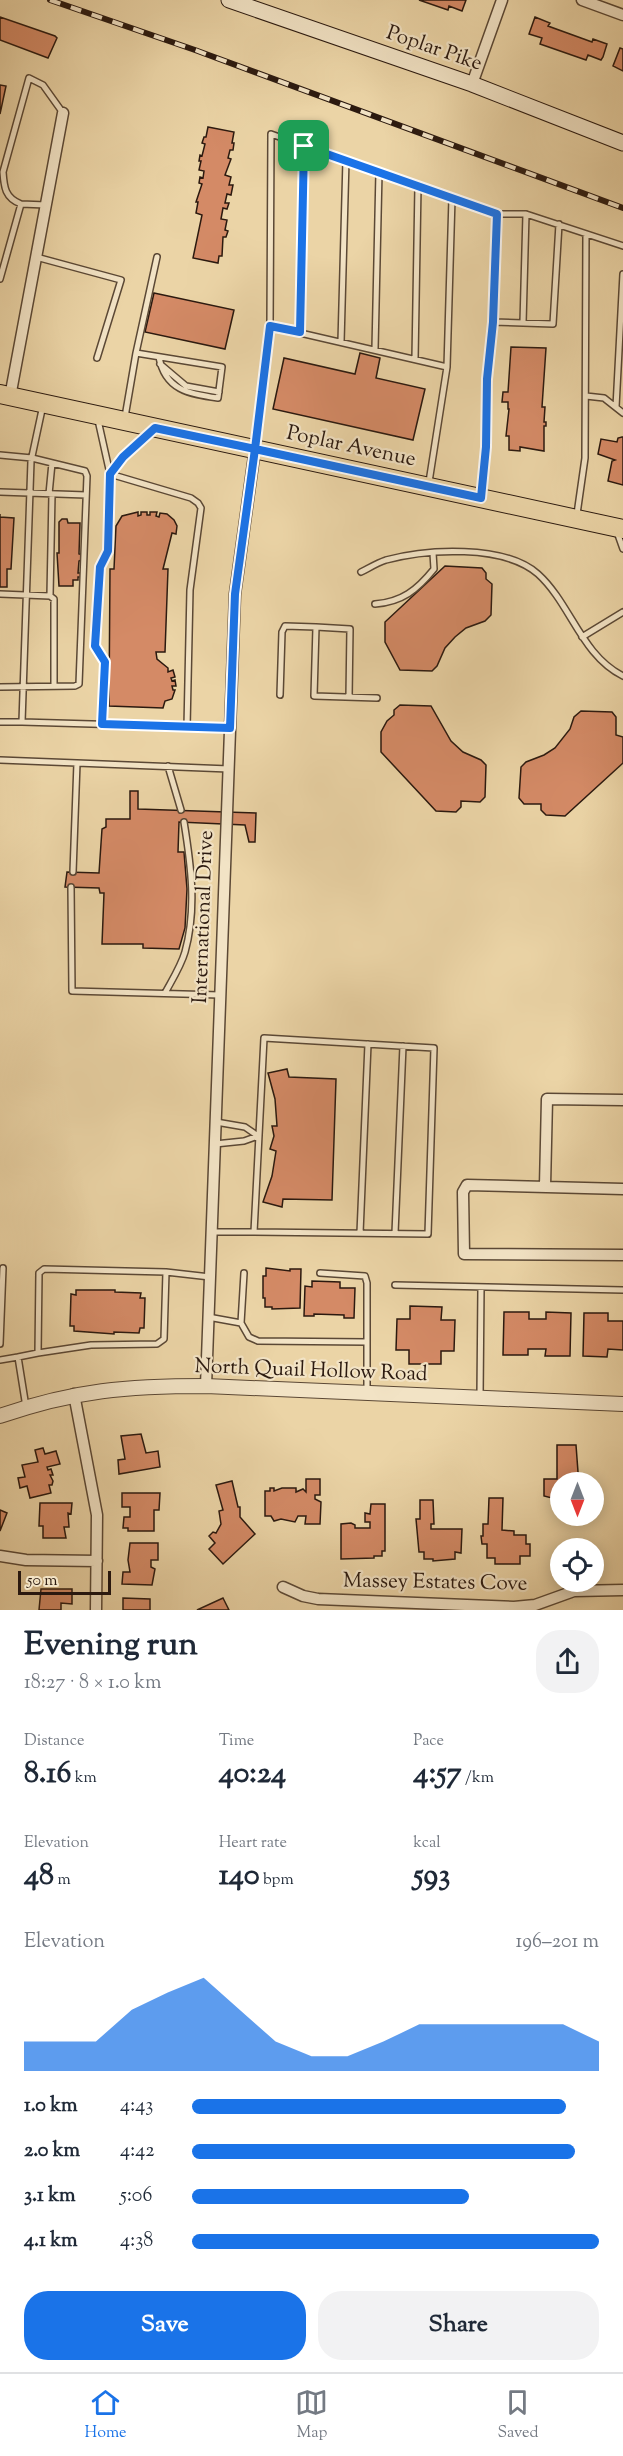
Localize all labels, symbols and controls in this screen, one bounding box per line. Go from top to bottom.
street label: Poplar Pike [382,19,486,79]
pin [278,120,329,171]
icon: arrive [287,129,320,162]
street label: Poplar Avenue [284,419,418,475]
street label: International Drive [186,830,222,1004]
street label: North Quail Hollow Road [194,1352,428,1390]
north arrow [550,1472,604,1526]
map controls [550,1472,604,1592]
button: locate [550,1538,604,1592]
street label: Massey Estates Cove [342,1566,528,1600]
scale bar [18,1568,111,1596]
text: 50 m [27,1570,58,1593]
text: Evening run [24,1622,198,1670]
button: share [536,1630,599,1693]
text: 18:27 · 8 × 1.0 km [24,1669,162,1698]
text: Distance [24,1730,84,1753]
text: Time [219,1730,254,1753]
text: Pace [413,1730,444,1753]
text: 8.16 [24,1753,71,1796]
text: 40:24 [219,1753,286,1796]
text: 4:57 [413,1753,462,1796]
text: km [71,1767,97,1790]
text: /km [462,1767,494,1790]
text: Elevation [24,1832,89,1855]
text: Heart rate [219,1832,287,1855]
text: kcal [413,1832,441,1855]
text: 48 [24,1855,54,1898]
text: 140 [219,1855,260,1898]
text: 593 [413,1855,450,1898]
text: m [54,1869,71,1892]
text: bpm [260,1869,294,1892]
text: Elevation [24,1928,105,1957]
text: 196–201 m [516,1928,599,1957]
text: 1.0 km [24,2092,78,2121]
text: 4:43 [120,2092,153,2121]
text: 2.0 km [24,2137,80,2166]
text: 4:42 [120,2137,155,2166]
text: 3.1 km [24,2182,76,2211]
text: 5:06 [120,2182,152,2211]
text: 4.1 km [24,2227,78,2256]
text: 4:38 [120,2227,153,2256]
button: Save [24,2291,306,2360]
button: Share [318,2291,599,2360]
tab: Home [84,2386,126,2445]
tab: Map [295,2386,328,2445]
tab: Saved [497,2386,538,2445]

